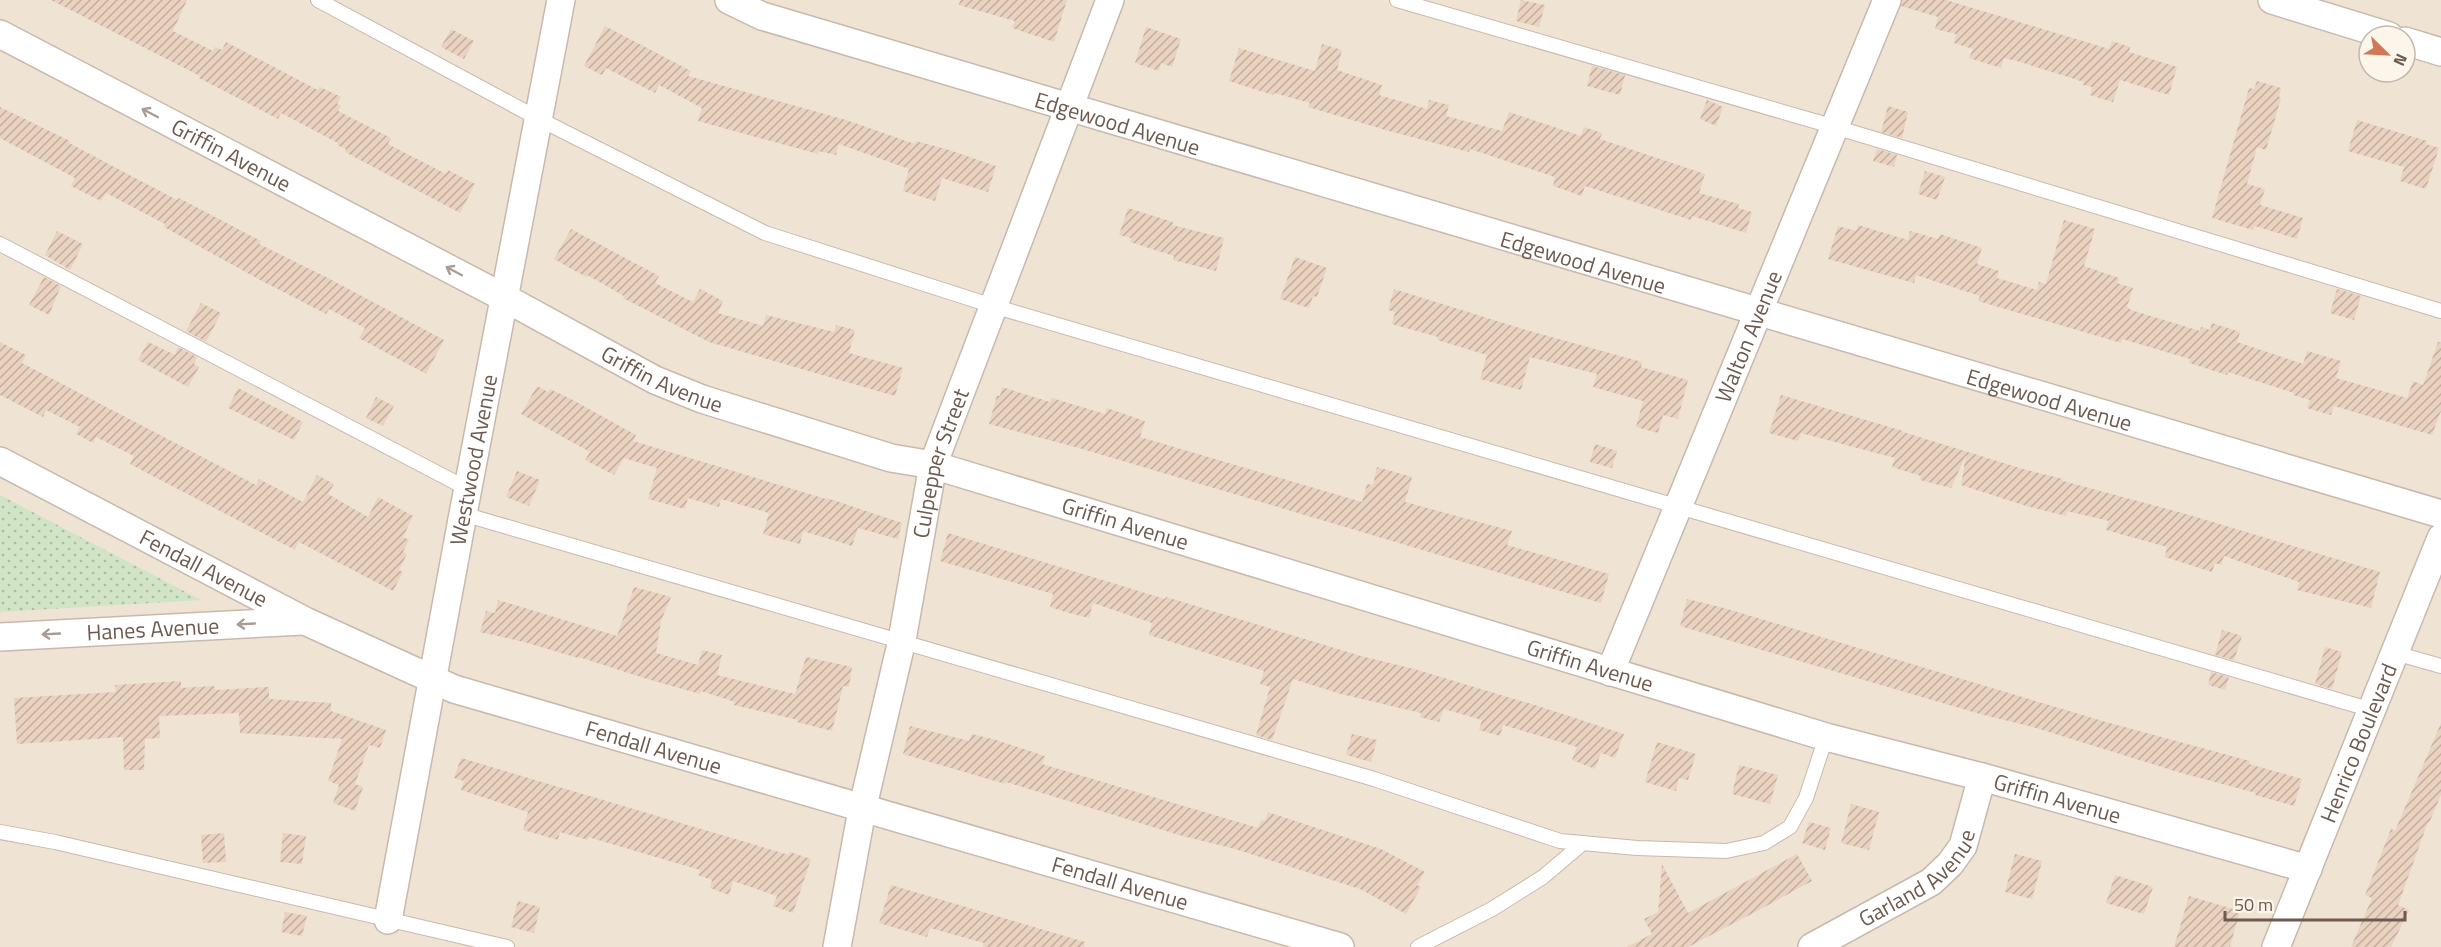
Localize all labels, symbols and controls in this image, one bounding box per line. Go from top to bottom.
north arrow [2357,24,2417,84]
text: N [2387,50,2414,70]
street label: Edgewood Avenue [1031,82,1204,164]
one-way arrow [142,107,160,118]
street label: Griffin Avenue [165,110,297,200]
street label: Edgewood Avenue [1496,222,1670,303]
one-way arrow [445,265,463,276]
street label: Walton Avenue [1706,265,1791,408]
street label: Griffin Avenue [595,337,727,421]
street label: Edgewood Avenue [1962,359,2136,440]
street label: Westwood Avenue [441,371,506,548]
street label: Culpepper Street [903,383,978,541]
street label: Griffin Avenue [1058,488,1193,559]
street label: Fendall Avenue [133,520,274,616]
street label: Hanes Avenue [86,608,220,649]
one-way arrow [237,618,257,629]
one-way arrow [42,628,62,639]
street label: Griffin Avenue [1523,630,1658,701]
street label: Henrico Boulevard [2311,658,2406,828]
street label: Fendall Avenue [581,711,726,783]
street label: Griffin Avenue [1990,764,2125,832]
street label: Garland Avenue [1852,825,1984,935]
street label: Fendall Avenue [1048,847,1192,919]
scale bar [2225,884,2405,922]
text: 50 m [2234,891,2273,918]

